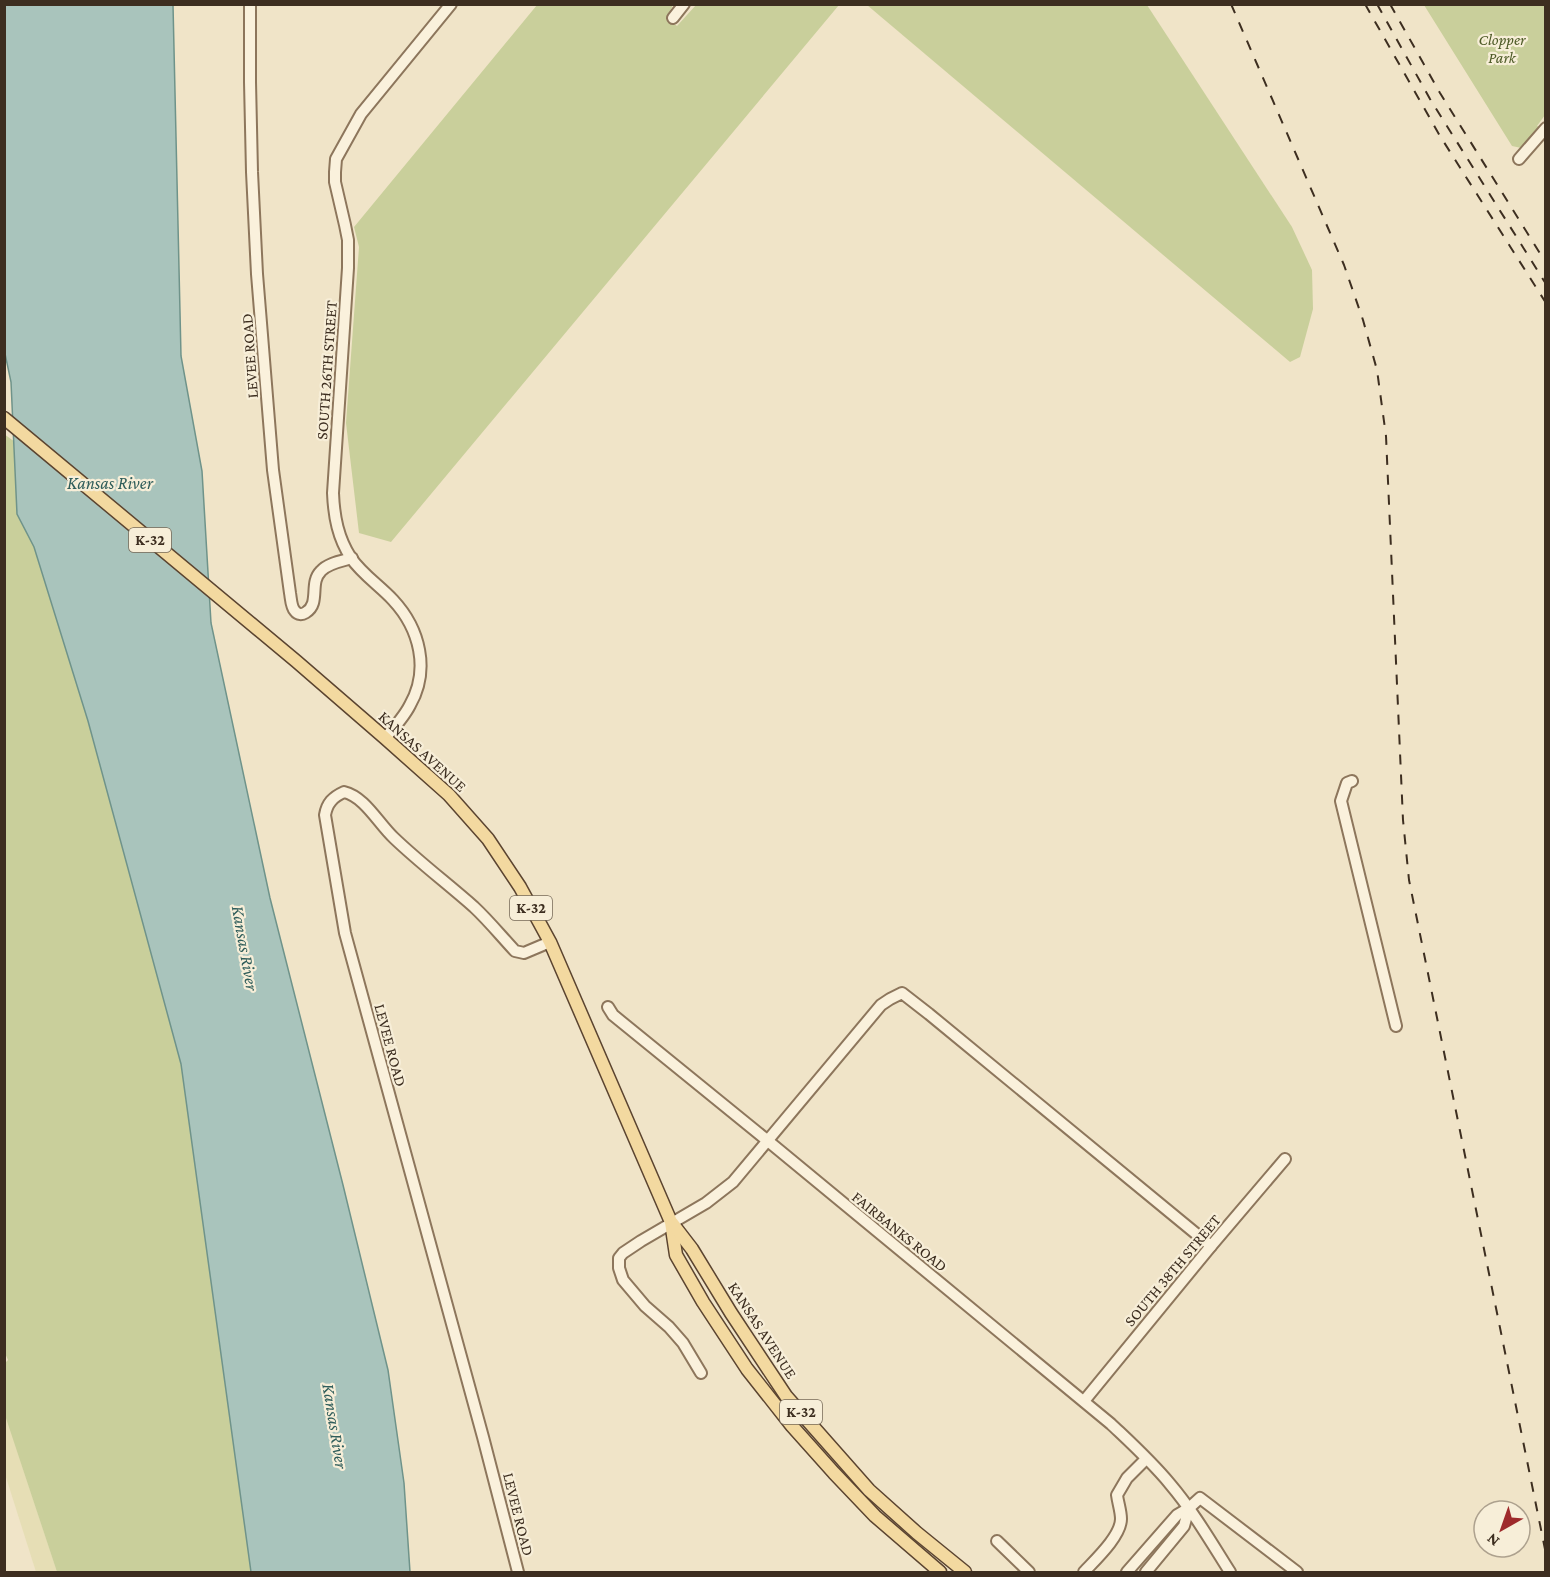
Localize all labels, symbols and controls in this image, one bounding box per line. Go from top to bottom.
park label: Clopper Park [1478,31,1526,66]
street label: SOUTH 26TH STREET [313,299,340,440]
street label: LEVEE ROAD [238,313,261,399]
water label: Kansas River [67,473,154,493]
road number: K-32 [129,528,171,552]
street label: KANSAS AVENUE [375,708,470,795]
road number: K-32 [510,896,552,920]
water label: Kansas River [228,904,262,993]
street label: LEVEE ROAD [371,1002,410,1088]
street label: FAIRBANKS ROAD [849,1188,951,1275]
street label: SOUTH 38TH STREET [1121,1211,1224,1329]
street label: KANSAS AVENUE [725,1279,800,1382]
water label: Kansas River [318,1382,352,1471]
road number: K-32 [780,1400,822,1424]
street label: LEVEE ROAD [500,1471,537,1557]
north arrow [1472,1499,1532,1559]
text: N [1483,1530,1502,1550]

